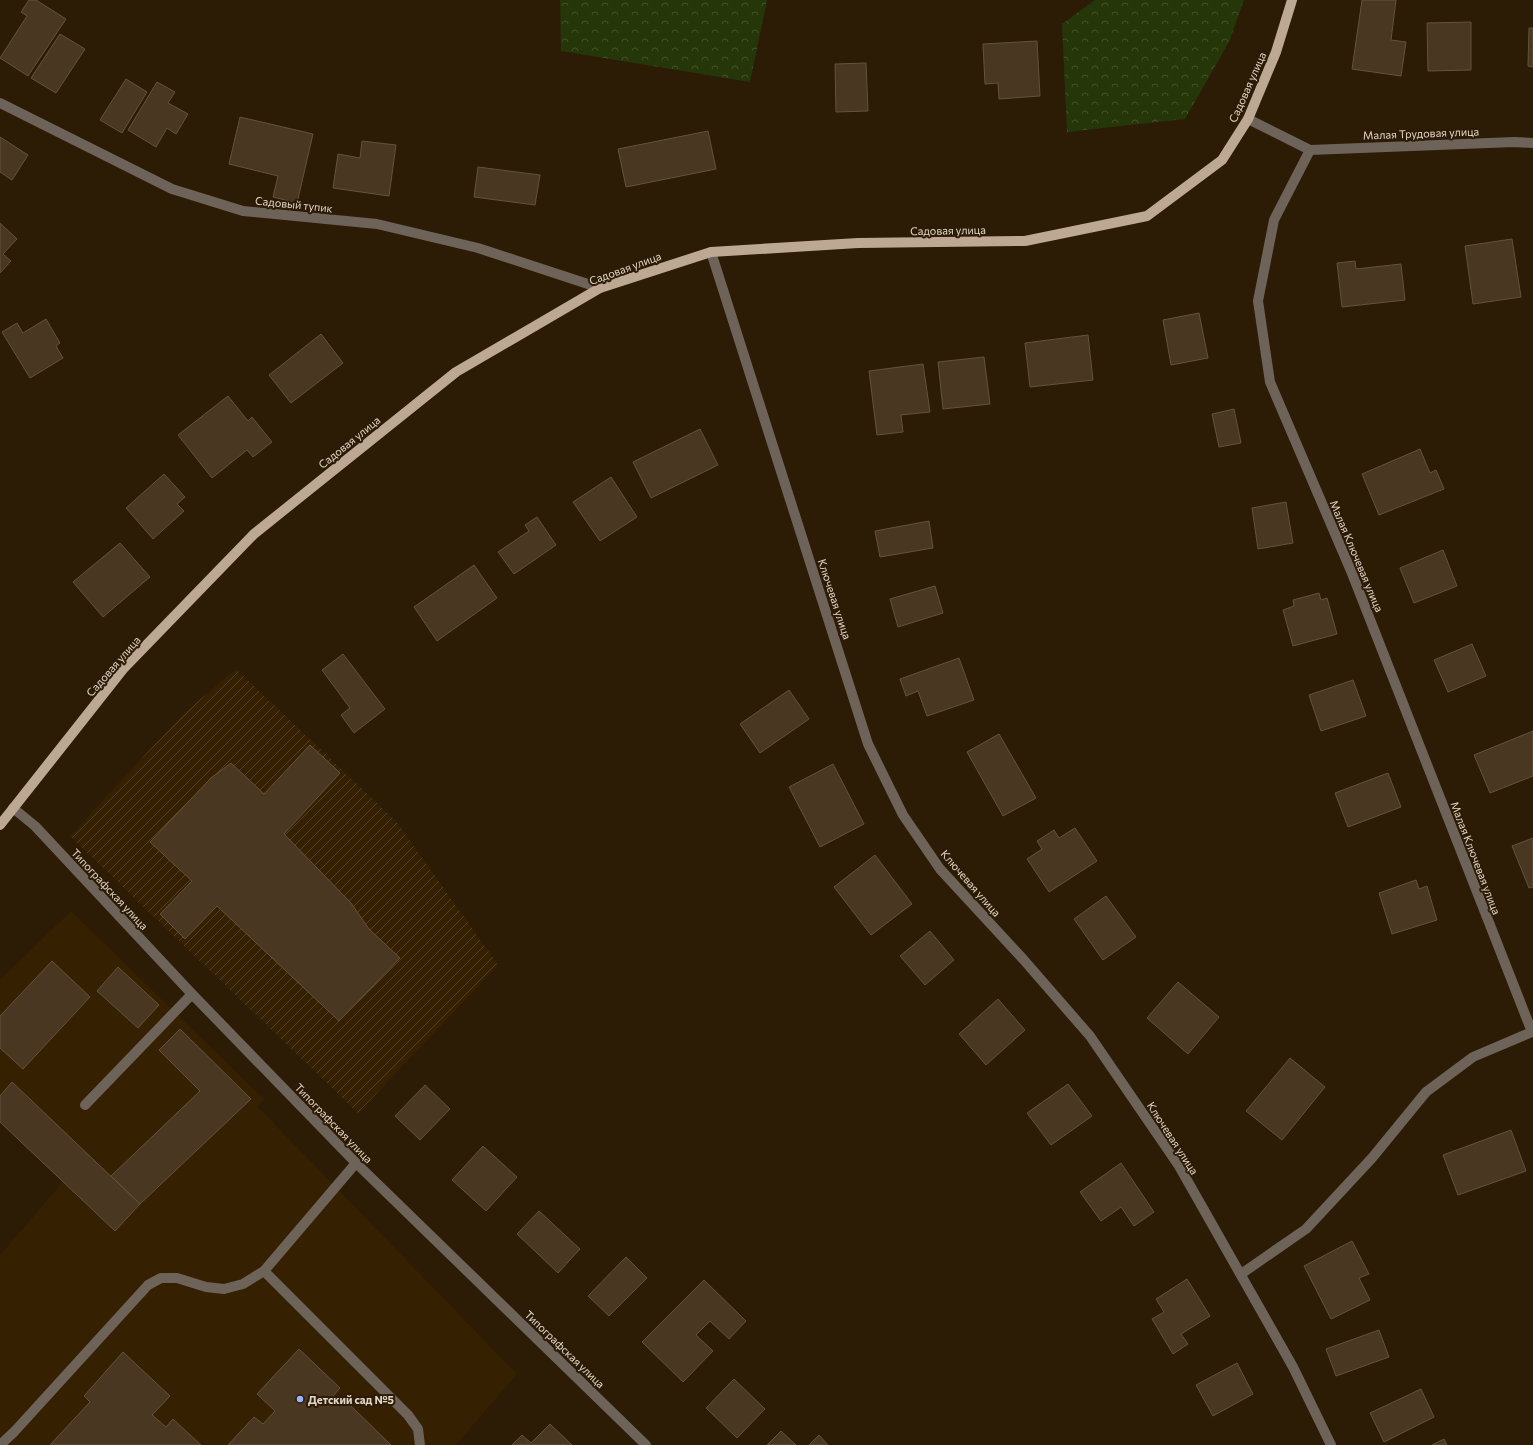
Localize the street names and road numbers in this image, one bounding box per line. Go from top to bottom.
street label: Садовая улица [1226,50,1268,124]
street label: Малая Трудовая улица [1363,124,1479,142]
street label: Садовый тупик [255,193,333,215]
street label: Садовая улица [910,223,986,237]
street label: Садовая улица [587,249,663,287]
street label: Садовая улица [315,413,383,471]
street label: Малая Ключевая улица [1328,498,1386,614]
street label: Ключевая улица [816,557,854,641]
street label: Садовая улица [83,633,143,699]
street label: Малая Ключевая улица [1448,800,1504,916]
street label: Типографская улица [69,846,151,932]
street label: Ключевая улица [939,847,1003,919]
street label: Типографская улица [293,1080,375,1166]
street label: Ключевая улица [1145,1099,1201,1177]
street label: Типографская улица [522,1308,608,1390]

